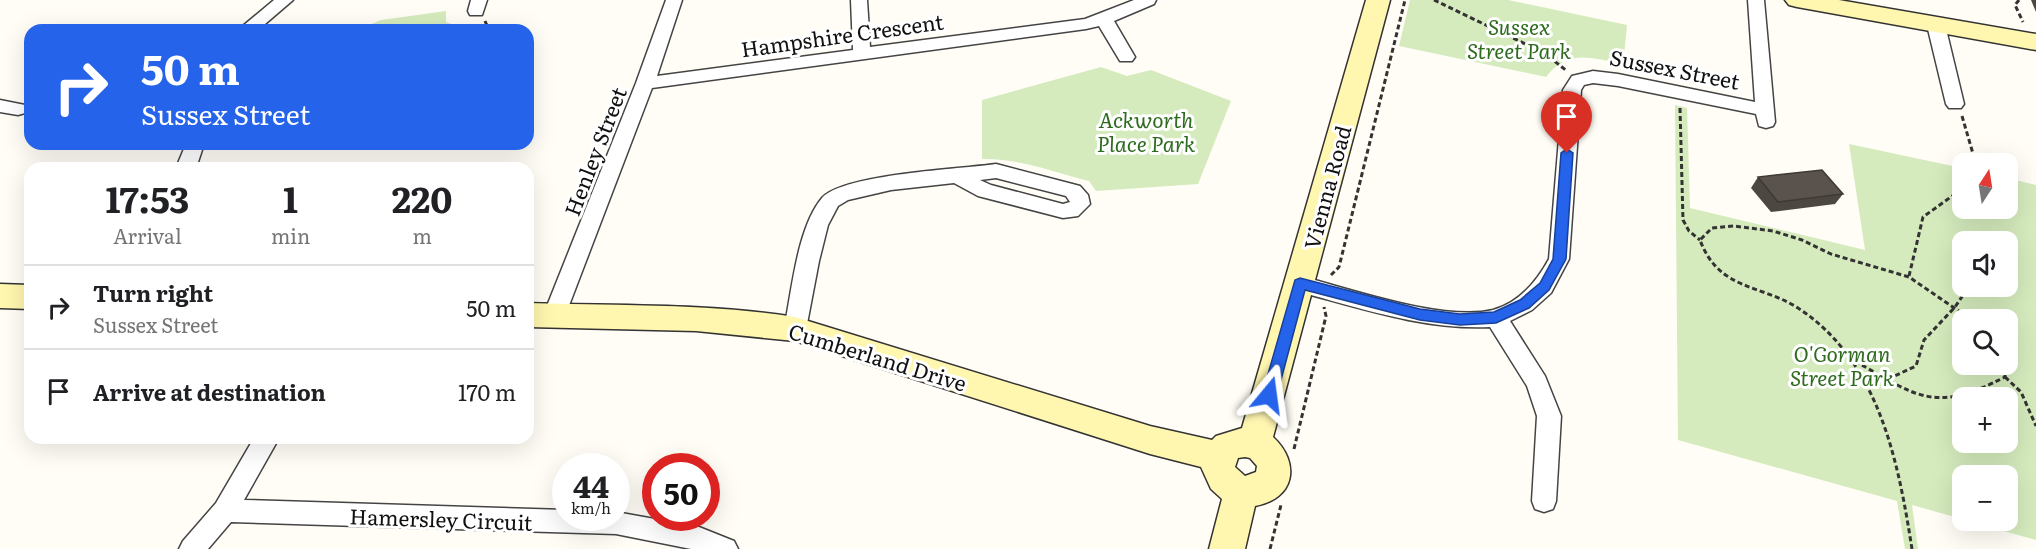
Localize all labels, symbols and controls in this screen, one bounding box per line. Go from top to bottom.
street label: Hampshire Crescent [739,4,946,64]
park label: Sussex Street Park [1467,10,1571,65]
text: 50 m [141,36,240,98]
street label: Sussex Street [1607,40,1743,96]
icon: right [42,48,120,126]
street label: Henley Street [555,82,633,220]
pin [1541,91,1592,153]
text: Sussex Street [141,93,310,133]
icon: arrive [1550,100,1583,133]
park label: Ackworth Place Park [1097,103,1196,158]
street label: Vienna Road [1295,122,1357,252]
north arrow [1952,153,2018,219]
map controls [1952,153,2018,531]
text: 17:53 [105,171,189,224]
text: 1 [283,171,298,224]
text: 220 [392,171,453,224]
text: Arrival [113,220,182,250]
text: min [271,220,310,250]
text: m [412,220,432,250]
button: sound [1952,231,2018,297]
text: Turn right [93,276,213,309]
icon: right [42,291,75,324]
text: 50 m [466,291,516,324]
text: Sussex Street [93,309,218,339]
button: search [1952,309,2018,375]
street label: Cumberland Drive [785,314,971,398]
park label: O'Gorman Street Park [1790,337,1894,392]
position arrow [1237,363,1301,427]
icon: arrive [42,375,75,408]
text: Arrive at destination [93,375,326,408]
text: 170 m [458,375,516,408]
button: + [1952,387,2018,453]
speed limit sign: 50 [642,453,720,531]
text: 44 [573,463,609,507]
button: − [1952,465,2018,531]
text: km/h [571,496,611,519]
street label: Hamersley Circuit [349,499,533,537]

